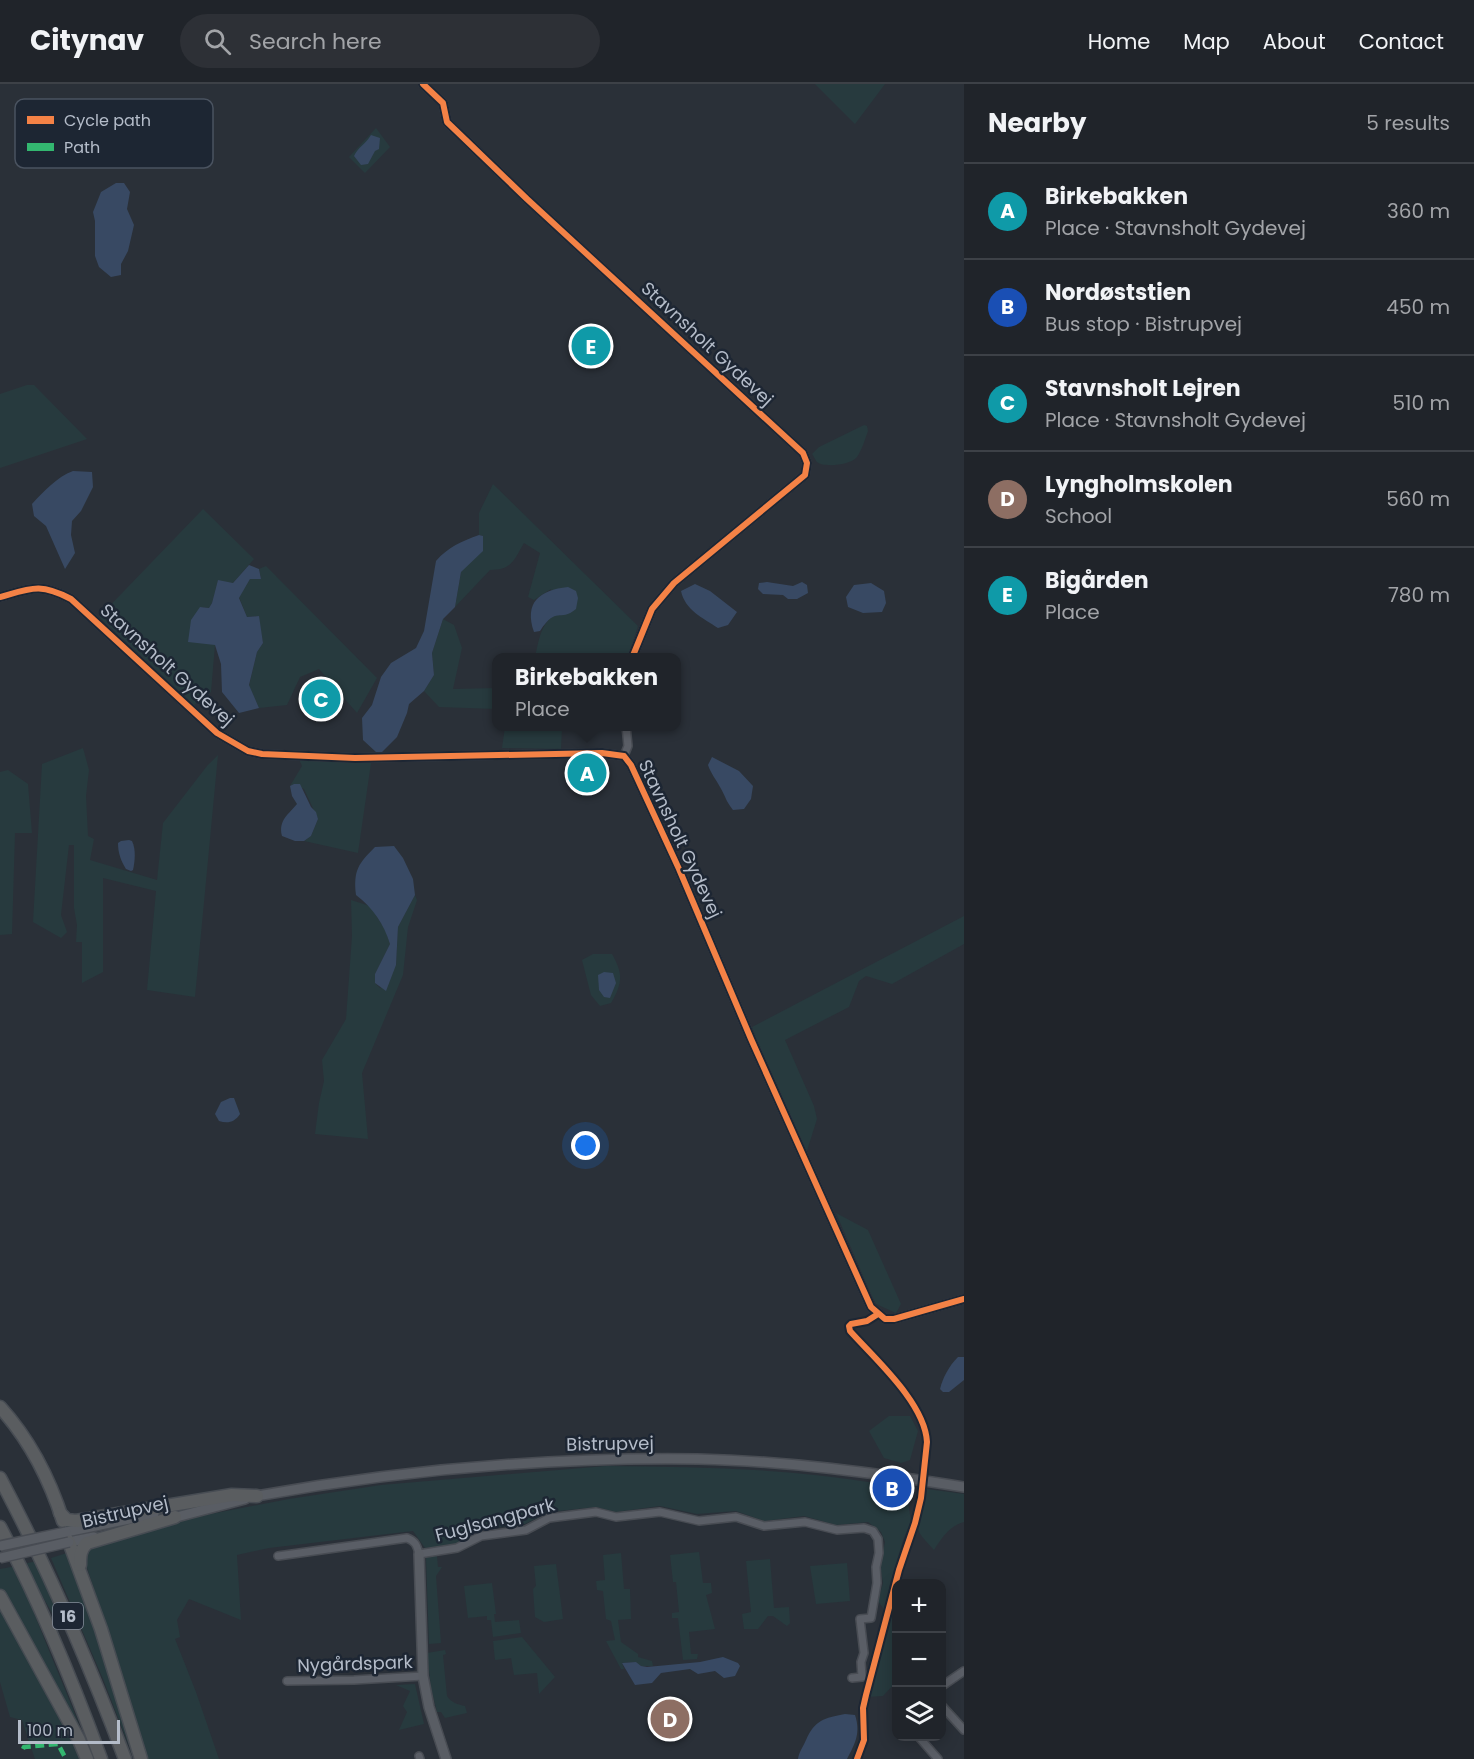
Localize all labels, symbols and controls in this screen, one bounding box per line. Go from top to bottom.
search box [180,14,600,68]
text: Citynav [30,21,144,60]
icon: search [201,25,234,58]
text: Search here [249,26,382,57]
text: Home [1088,27,1150,56]
text: Map [1183,27,1230,56]
text: About [1263,27,1326,56]
text: Contact [1359,27,1444,56]
legend [15,99,213,168]
text: Nearby [988,105,1086,141]
text: Cycle path [64,109,151,132]
text: 5 results [1366,109,1450,137]
text: Path [64,136,100,159]
text: Birkebakken [1045,181,1188,212]
text: A [1000,197,1015,225]
text: 360 m [1387,197,1450,225]
text: Place · Stavnsholt Gydevej [1045,214,1306,242]
street label: Stavnsholt Gydevej [636,276,779,412]
text: Nordøststien [1045,277,1191,308]
text: B [1001,293,1014,321]
text: 450 m [1386,293,1450,321]
text: Bus stop · Bistrupvej [1045,310,1242,338]
pin: E [572,324,610,368]
text: Stavnsholt Lejren [1045,373,1241,404]
text: C [1000,389,1015,417]
text: 510 m [1393,389,1450,417]
text: Place · Stavnsholt Gydevej [1045,406,1306,434]
text: Lyngholmskolen [1045,469,1233,500]
text: D [1000,485,1015,513]
text: 560 m [1386,485,1450,513]
text: School [1045,502,1112,530]
text: Bigården [1045,565,1149,596]
text: E [1002,581,1013,609]
text: 780 m [1388,581,1450,609]
street label: Stavnsholt Gydevej [95,598,240,732]
text: Place [1045,598,1100,626]
popup [492,653,681,731]
text: Birkebakken [515,662,658,693]
pin: C [302,676,340,722]
text: Place [515,695,570,723]
pin: A [568,750,606,796]
street label: Stavnsholt Gydevej [633,755,728,922]
your location [571,1131,600,1160]
street label: Bistrupvej [566,1430,654,1457]
pin: B [872,1466,912,1510]
street label: Bistrupvej [79,1489,170,1534]
street label: Fuglsangpark [432,1491,558,1547]
map controls [892,1579,946,1741]
button: + [892,1579,946,1633]
road number: 16 [53,1603,83,1629]
button: − [892,1633,946,1687]
street label: Nygårdspark [297,1649,414,1678]
button: layers [892,1687,946,1741]
pin: D [650,1696,690,1742]
scale bar [18,1717,120,1744]
text: 100 m [27,1719,73,1742]

